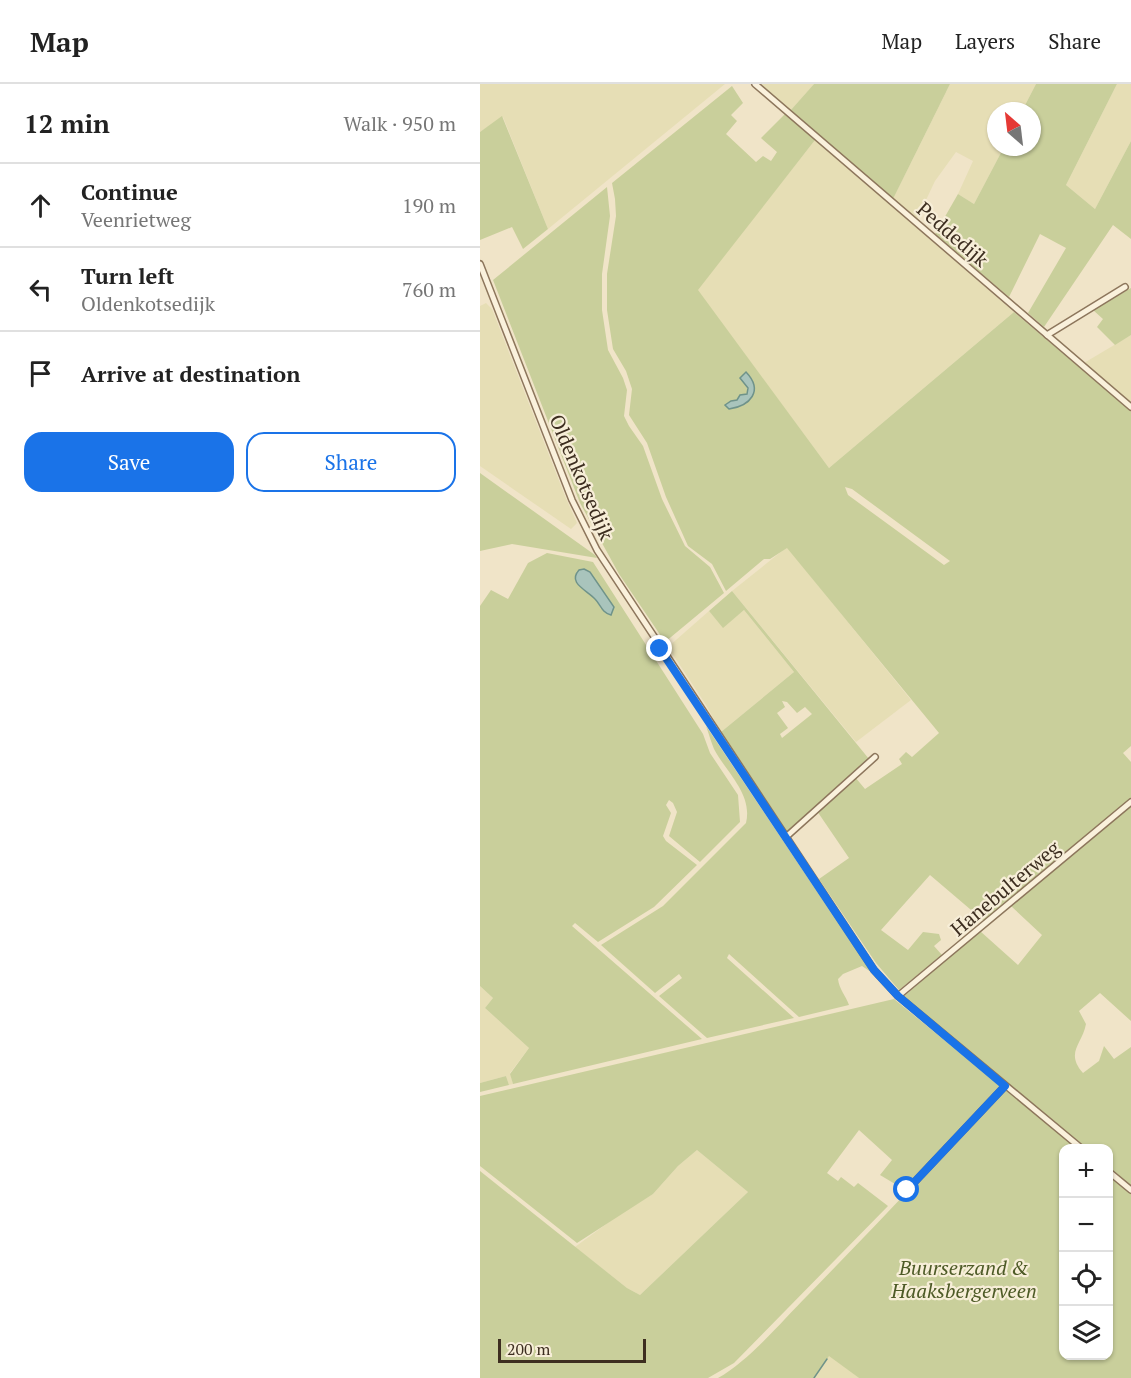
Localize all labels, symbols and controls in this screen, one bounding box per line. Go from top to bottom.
text: Map [30,23,89,60]
text: Map [881,27,922,55]
text: Layers [955,27,1015,55]
text: Share [1048,27,1101,55]
north arrow [987,102,1041,156]
text: 12 min [24,106,110,140]
text: Walk · 950 m [344,110,456,137]
text: Continue [81,177,178,206]
icon: ahead [24,189,57,222]
text: 190 m [402,192,456,219]
street label: Peddedijk [911,195,995,273]
text: Veenrietweg [81,206,191,233]
text: Turn left [81,261,174,290]
icon: left [24,273,57,306]
text: 760 m [402,276,456,303]
text: Oldenkotsedijk [81,290,215,317]
icon: arrive [24,357,57,390]
text: Arrive at destination [81,359,300,388]
street label: Oldenkotsedijk [543,410,621,545]
button: Save [24,432,234,492]
button: Share [246,432,456,492]
route end [646,635,672,661]
street label: Hanebulterweg [945,834,1066,942]
map controls [1059,1144,1113,1360]
button: + [1059,1144,1113,1198]
route start [893,1176,919,1202]
button: − [1059,1198,1113,1252]
button: locate [1059,1252,1113,1306]
park label: Buurserzand & Haaksbergerveen [890,1254,1037,1304]
button: layers [1059,1306,1113,1360]
scale bar [498,1336,646,1364]
text: 200 m [507,1338,550,1360]

